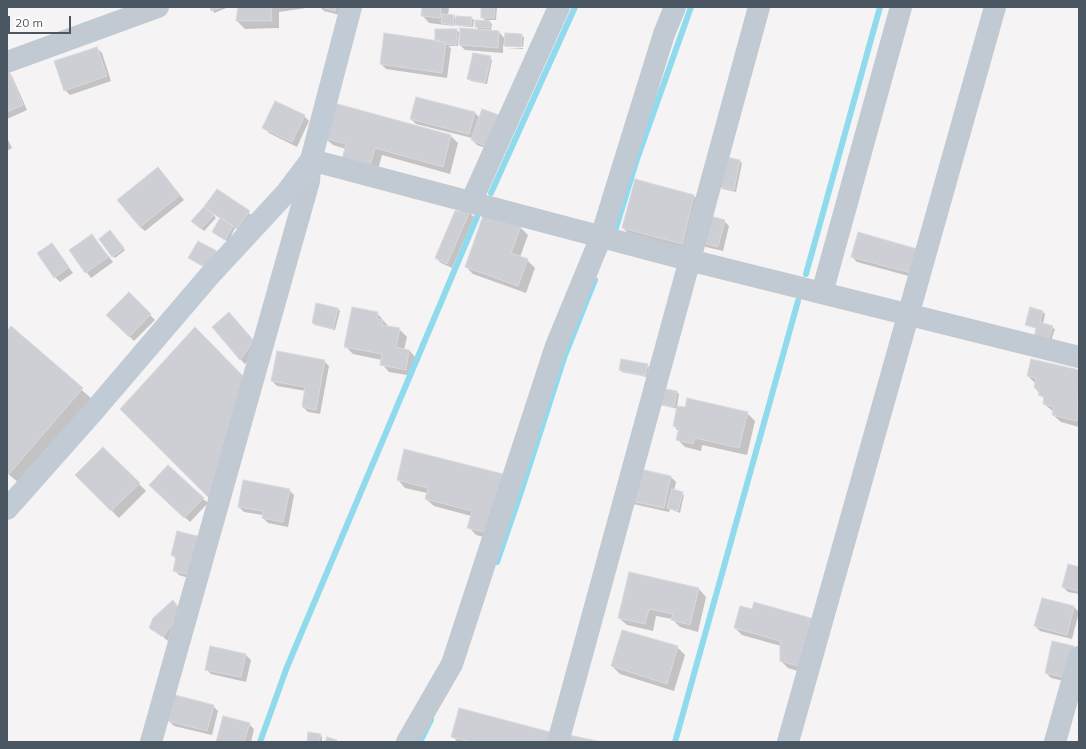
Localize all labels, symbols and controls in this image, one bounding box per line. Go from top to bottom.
scale bar [10,8,73,34]
text: 20 m [15,15,43,30]

